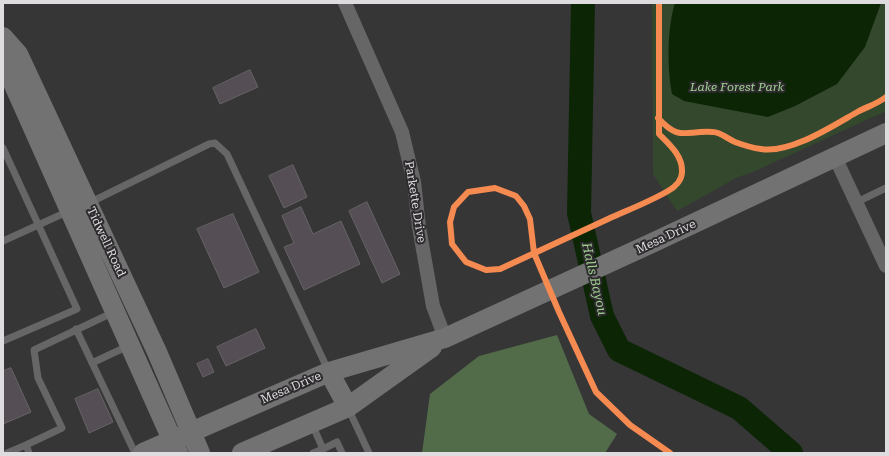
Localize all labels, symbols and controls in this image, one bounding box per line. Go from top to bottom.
park label: Lake Forest Park [690,80,784,94]
street label: Parkette Drive [401,160,429,244]
street label: Tidwell Road [83,205,129,279]
street label: Mesa Drive [634,217,698,257]
water label: Halls Bayou [578,241,610,317]
street label: Mesa Drive [259,369,323,407]

